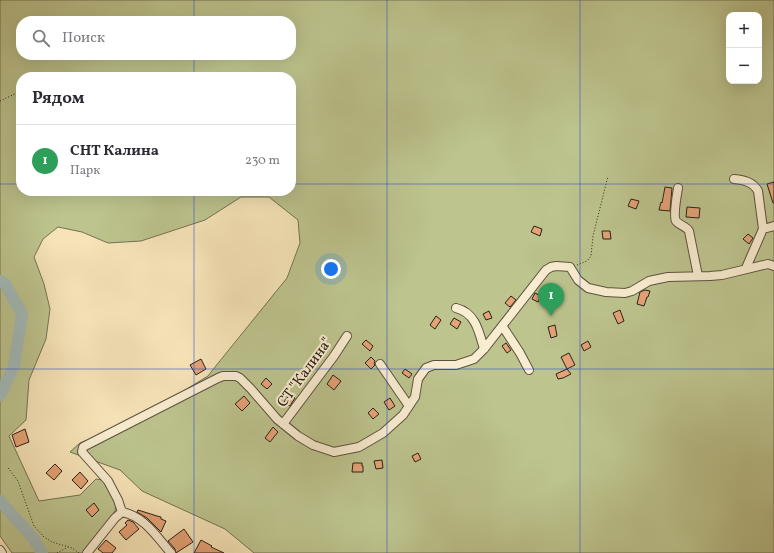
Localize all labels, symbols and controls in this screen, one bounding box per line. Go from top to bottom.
map controls [726,12,762,84]
button: + [726,12,762,48]
search box [16,16,296,60]
icon: search [30,27,52,49]
text: Поиск [62,28,105,49]
button: − [726,48,762,84]
text: Рядом [32,87,85,110]
text: СНТ Калина [70,141,159,162]
text: 1 [42,152,48,170]
text: 230 m [245,152,280,170]
text: Парк [70,162,100,180]
your location [321,259,341,279]
pin: 1 [538,283,564,316]
street label: СТ "Калина" [273,334,338,412]

